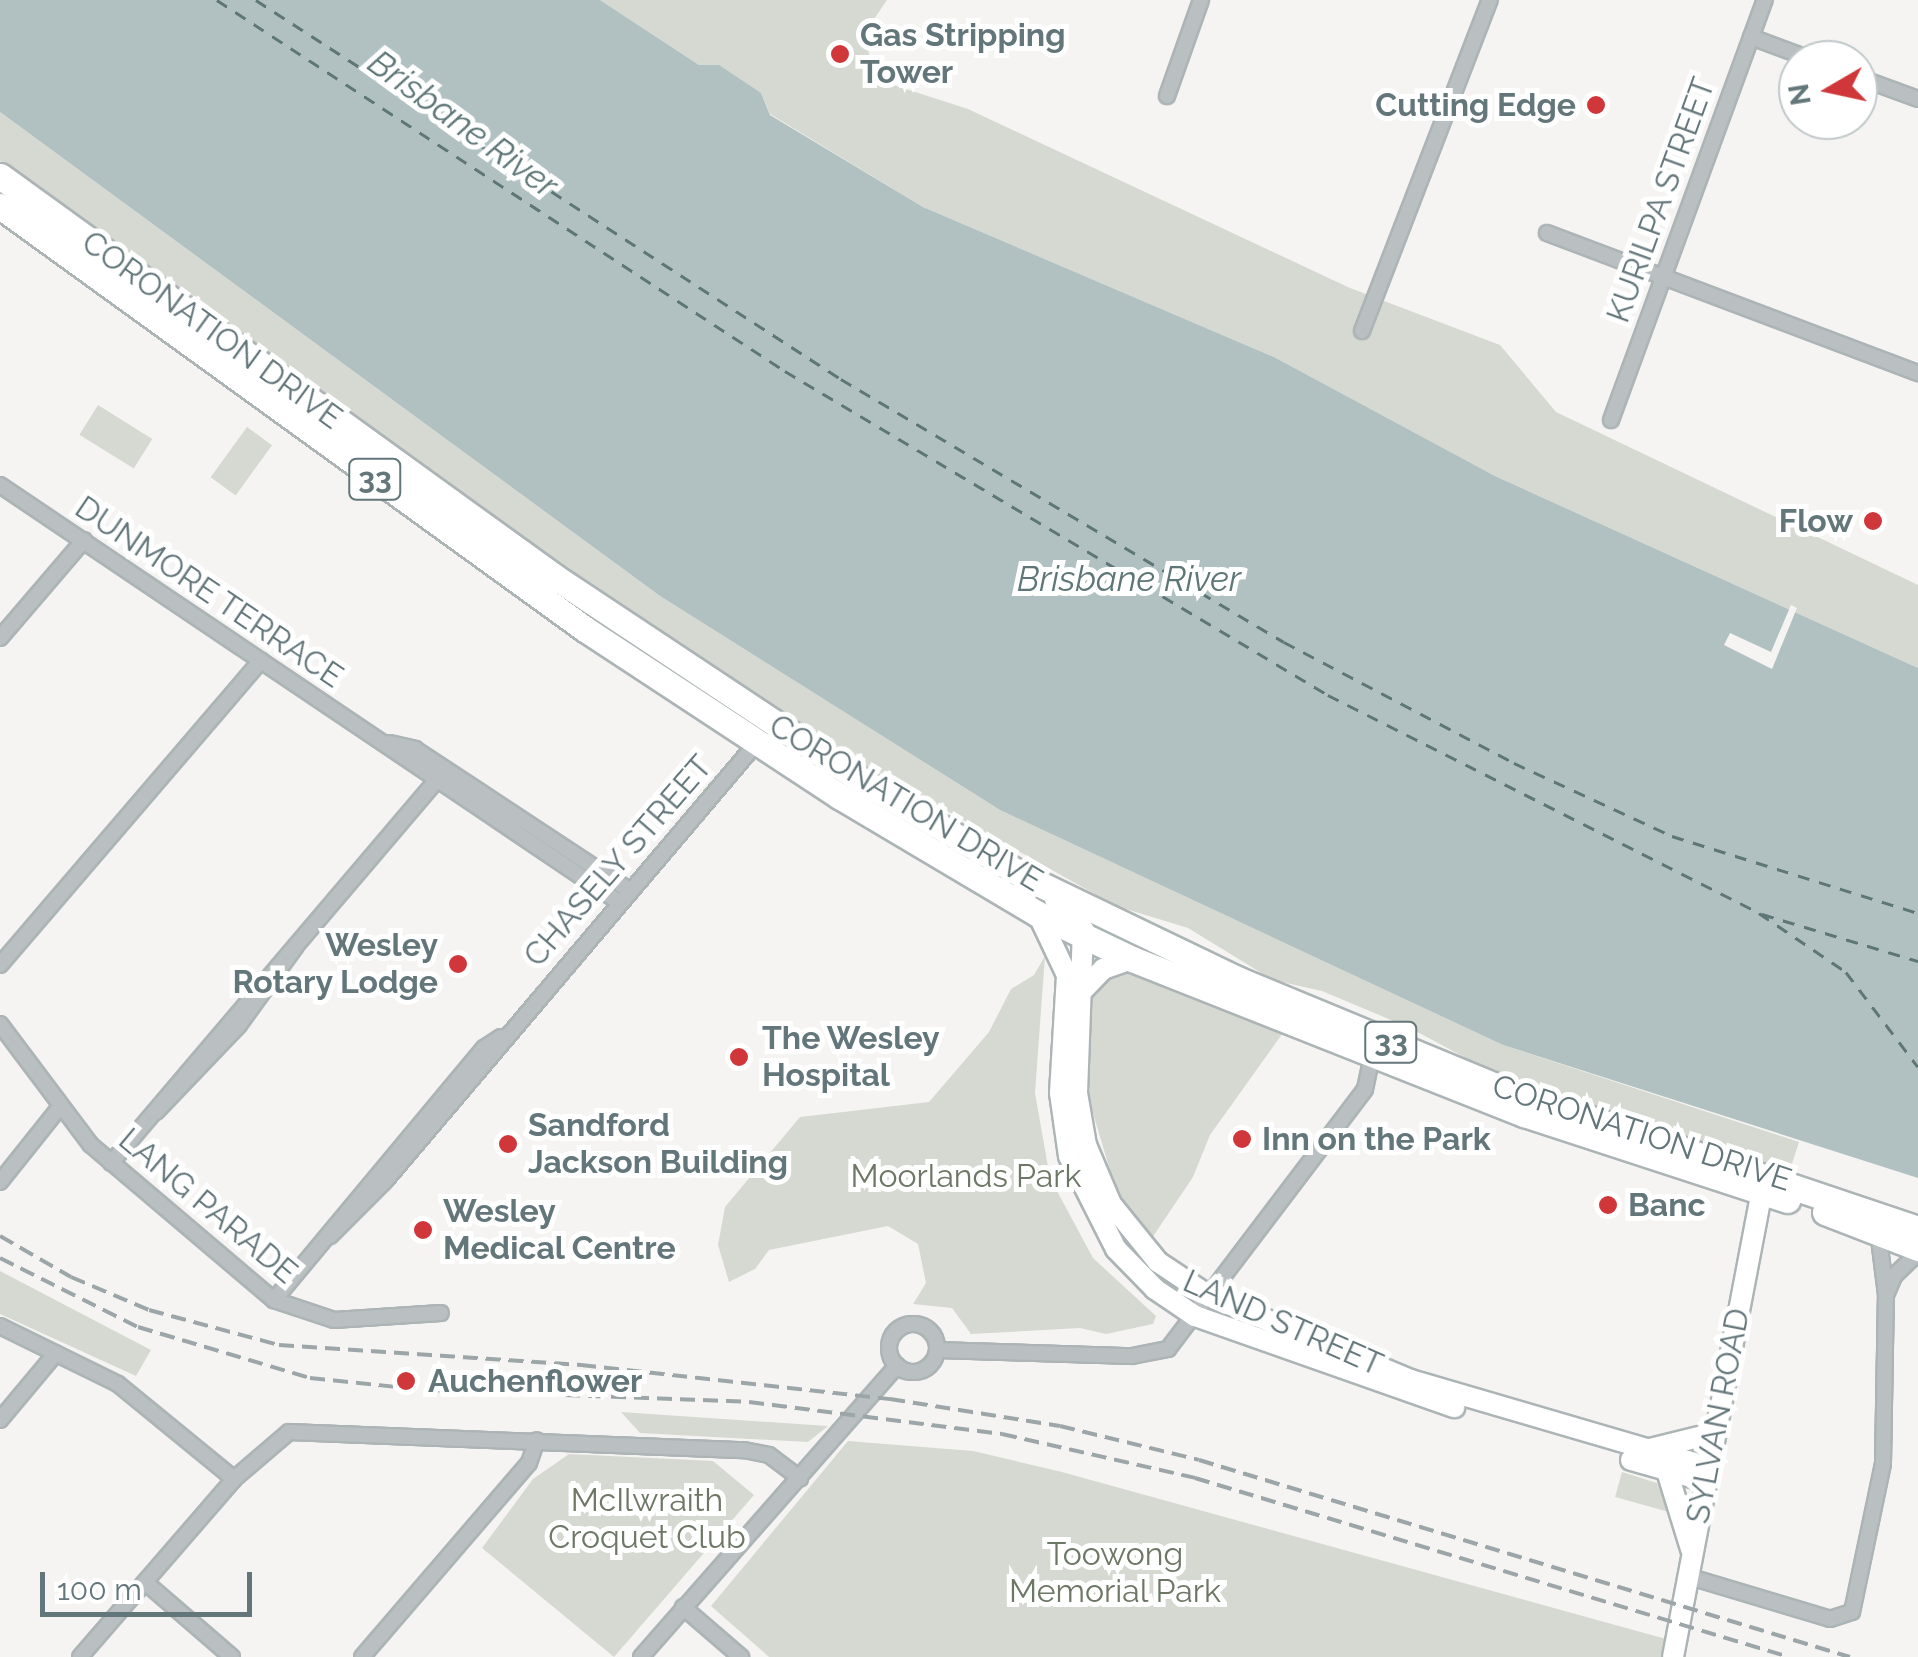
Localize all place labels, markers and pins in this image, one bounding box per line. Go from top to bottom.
place label: Gas Stripping Tower [860,17,1065,92]
marker: Gas Stripping Tower [829,43,851,65]
place label: Cutting Edge [1375,86,1576,124]
marker: Cutting Edge [1585,94,1607,116]
place label: Flow [1779,502,1853,540]
marker: Flow [1862,510,1884,532]
place label: Wesley Rotary Lodge [232,927,438,1002]
marker: Wesley Rotary Lodge [447,953,469,975]
place label: The Wesley Hospital [762,1020,941,1095]
marker: The Wesley Hospital [726,1044,752,1070]
place label: Sandford Jackson Building [528,1107,788,1182]
place label: Inn on the Park [1262,1120,1491,1158]
marker: Inn on the Park [1231,1128,1253,1150]
marker: Sandford Jackson Building [497,1133,519,1155]
place label: Banc [1628,1186,1706,1224]
place label: Wesley Medical Centre [443,1193,677,1268]
marker: Banc [1597,1194,1619,1216]
marker: Wesley Medical Centre [412,1219,434,1241]
place label: Auchenflower [428,1362,642,1400]
marker: Auchenflower [393,1368,419,1394]

